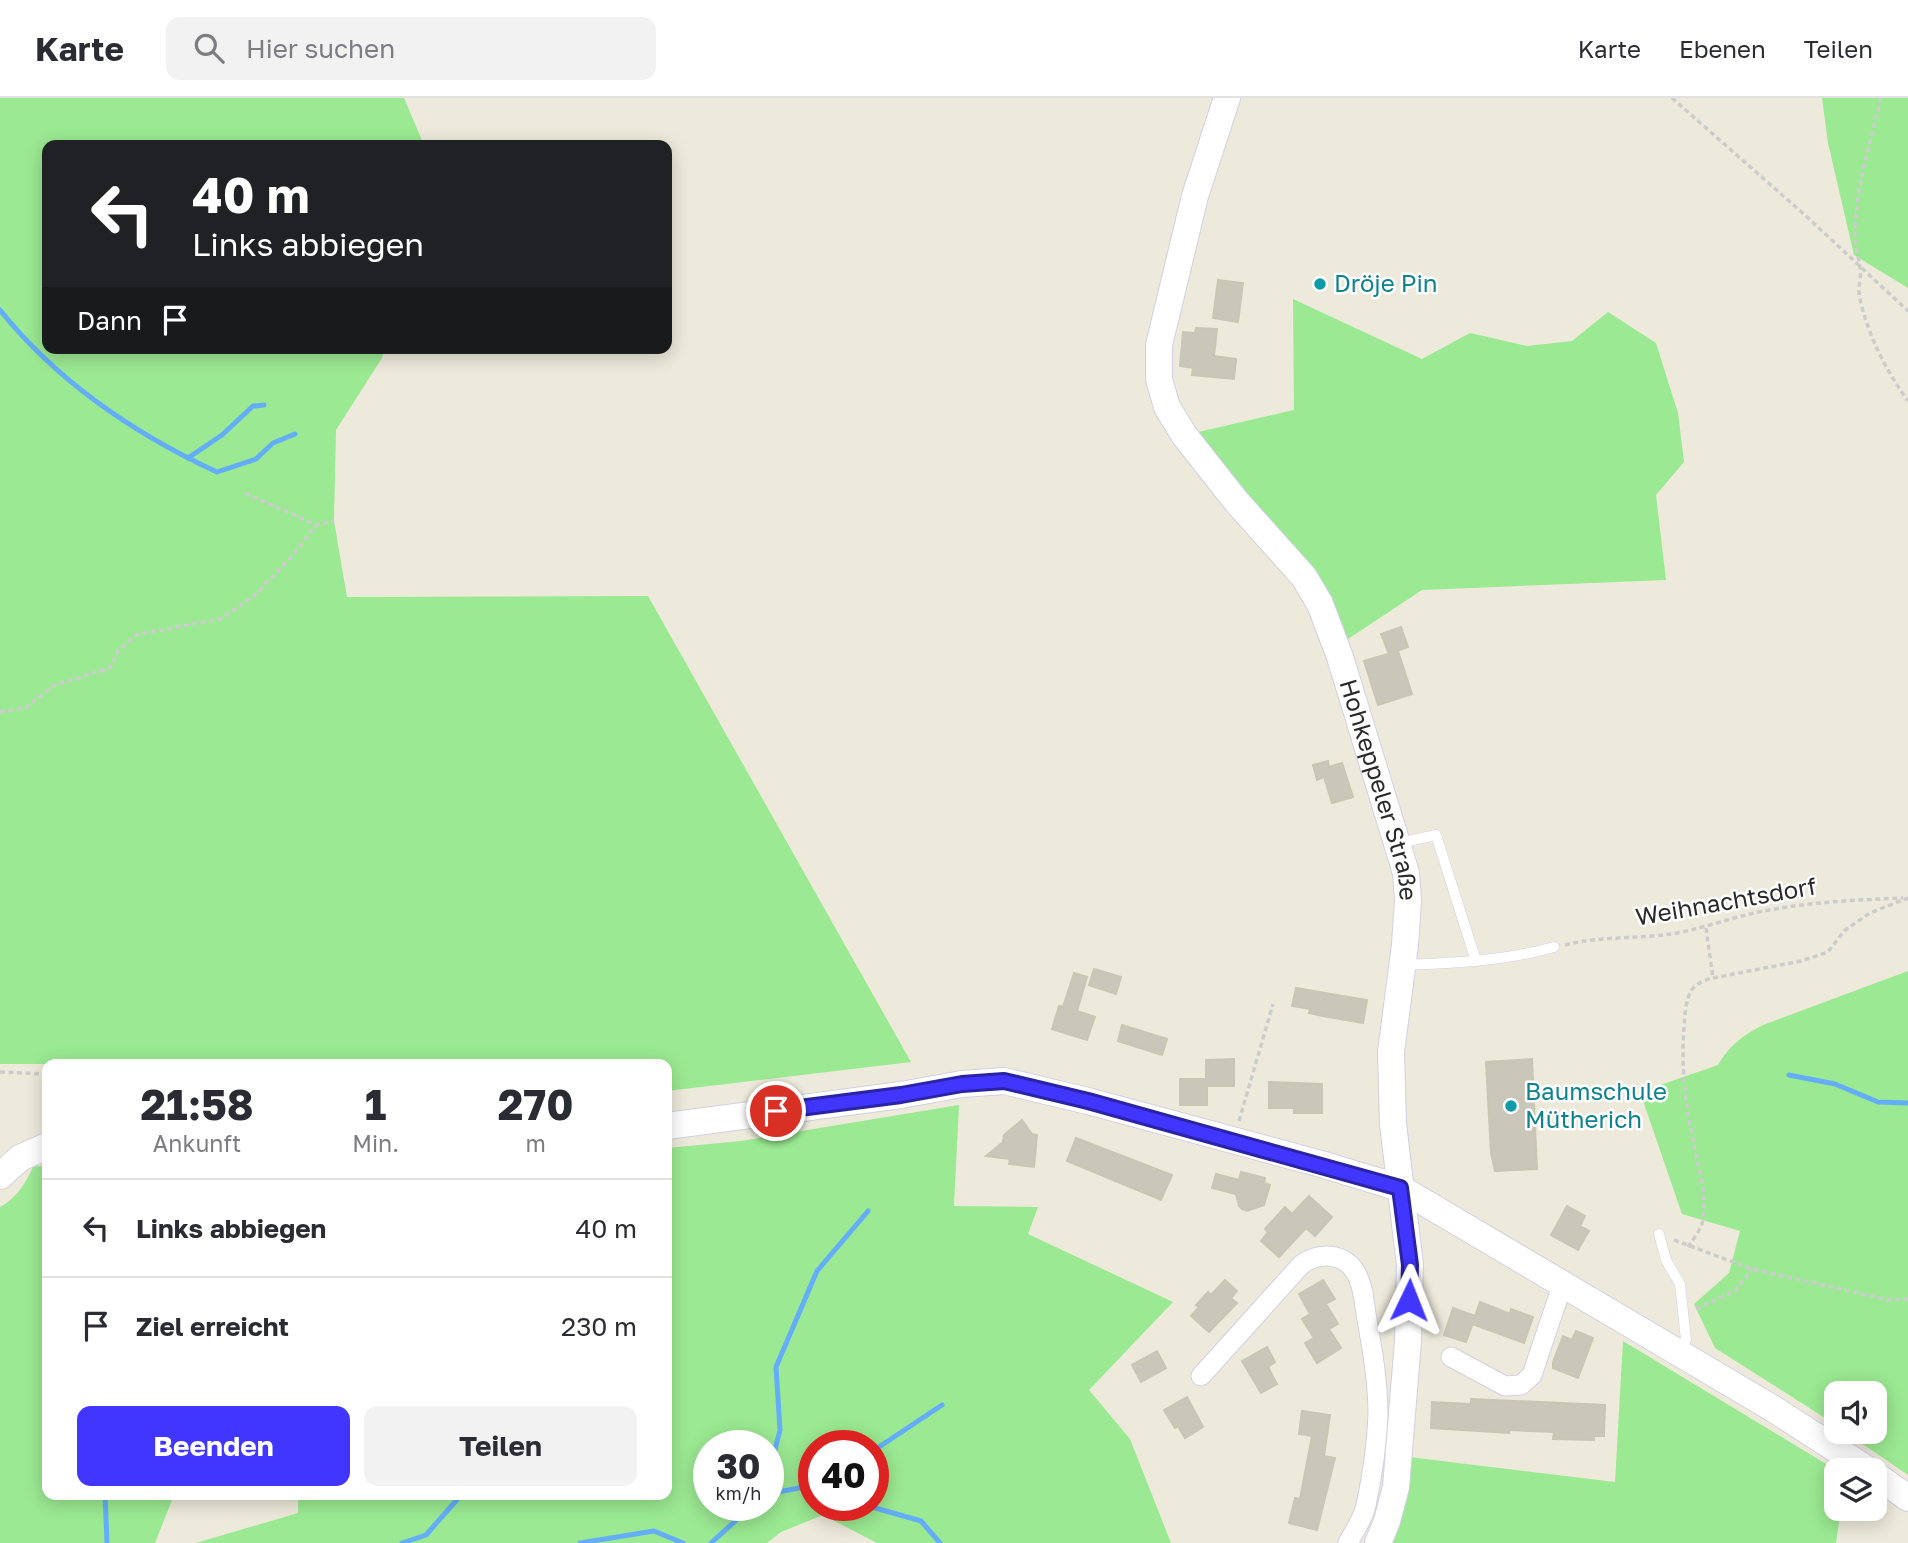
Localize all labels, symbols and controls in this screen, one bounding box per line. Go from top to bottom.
search box [166,17,656,80]
text: Karte [35,29,124,68]
icon: search [190,29,228,67]
text: Hier suchen [246,33,395,64]
text: Karte [1578,34,1641,63]
text: Ebenen [1679,34,1766,63]
text: Teilen [1804,34,1873,63]
text: 40 m [192,165,310,224]
icon: left [77,168,168,259]
text: Links abbiegen [192,225,424,263]
place label: Dröje Pin [1334,268,1438,297]
marker: Dröje Pin [1312,276,1328,292]
icon: arrive [156,301,194,339]
text: Dann [77,305,142,336]
street label: Hohkeppeler Straße [1335,675,1424,902]
street label: Weihnachtsdorf [1633,870,1819,931]
place label: Baumschule Mütherich [1525,1076,1667,1133]
text: 21:58 [140,1079,254,1129]
text: 1 [365,1079,386,1129]
text: 270 [498,1079,573,1129]
pin [746,1081,806,1141]
icon: arrive [757,1092,795,1130]
marker: Baumschule Mütherich [1503,1098,1519,1114]
text: Ankunft [153,1129,241,1157]
text: Min. [352,1129,399,1157]
text: m [525,1129,546,1157]
icon: left [77,1209,115,1247]
text: Links abbiegen [136,1213,326,1244]
text: 40 m [576,1213,637,1244]
position arrow [1372,1263,1446,1337]
icon: arrive [77,1307,115,1345]
text: Ziel erreicht [136,1311,289,1342]
text: 230 m [561,1311,637,1342]
map controls [1824,1381,1887,1521]
button: sound [1824,1381,1887,1444]
button: Beenden [77,1406,350,1486]
button: Teilen [364,1406,637,1486]
speed limit sign: 40 [798,1430,889,1521]
text: 30 [716,1445,761,1487]
button: layers [1824,1458,1887,1521]
text: km/h [716,1482,761,1504]

